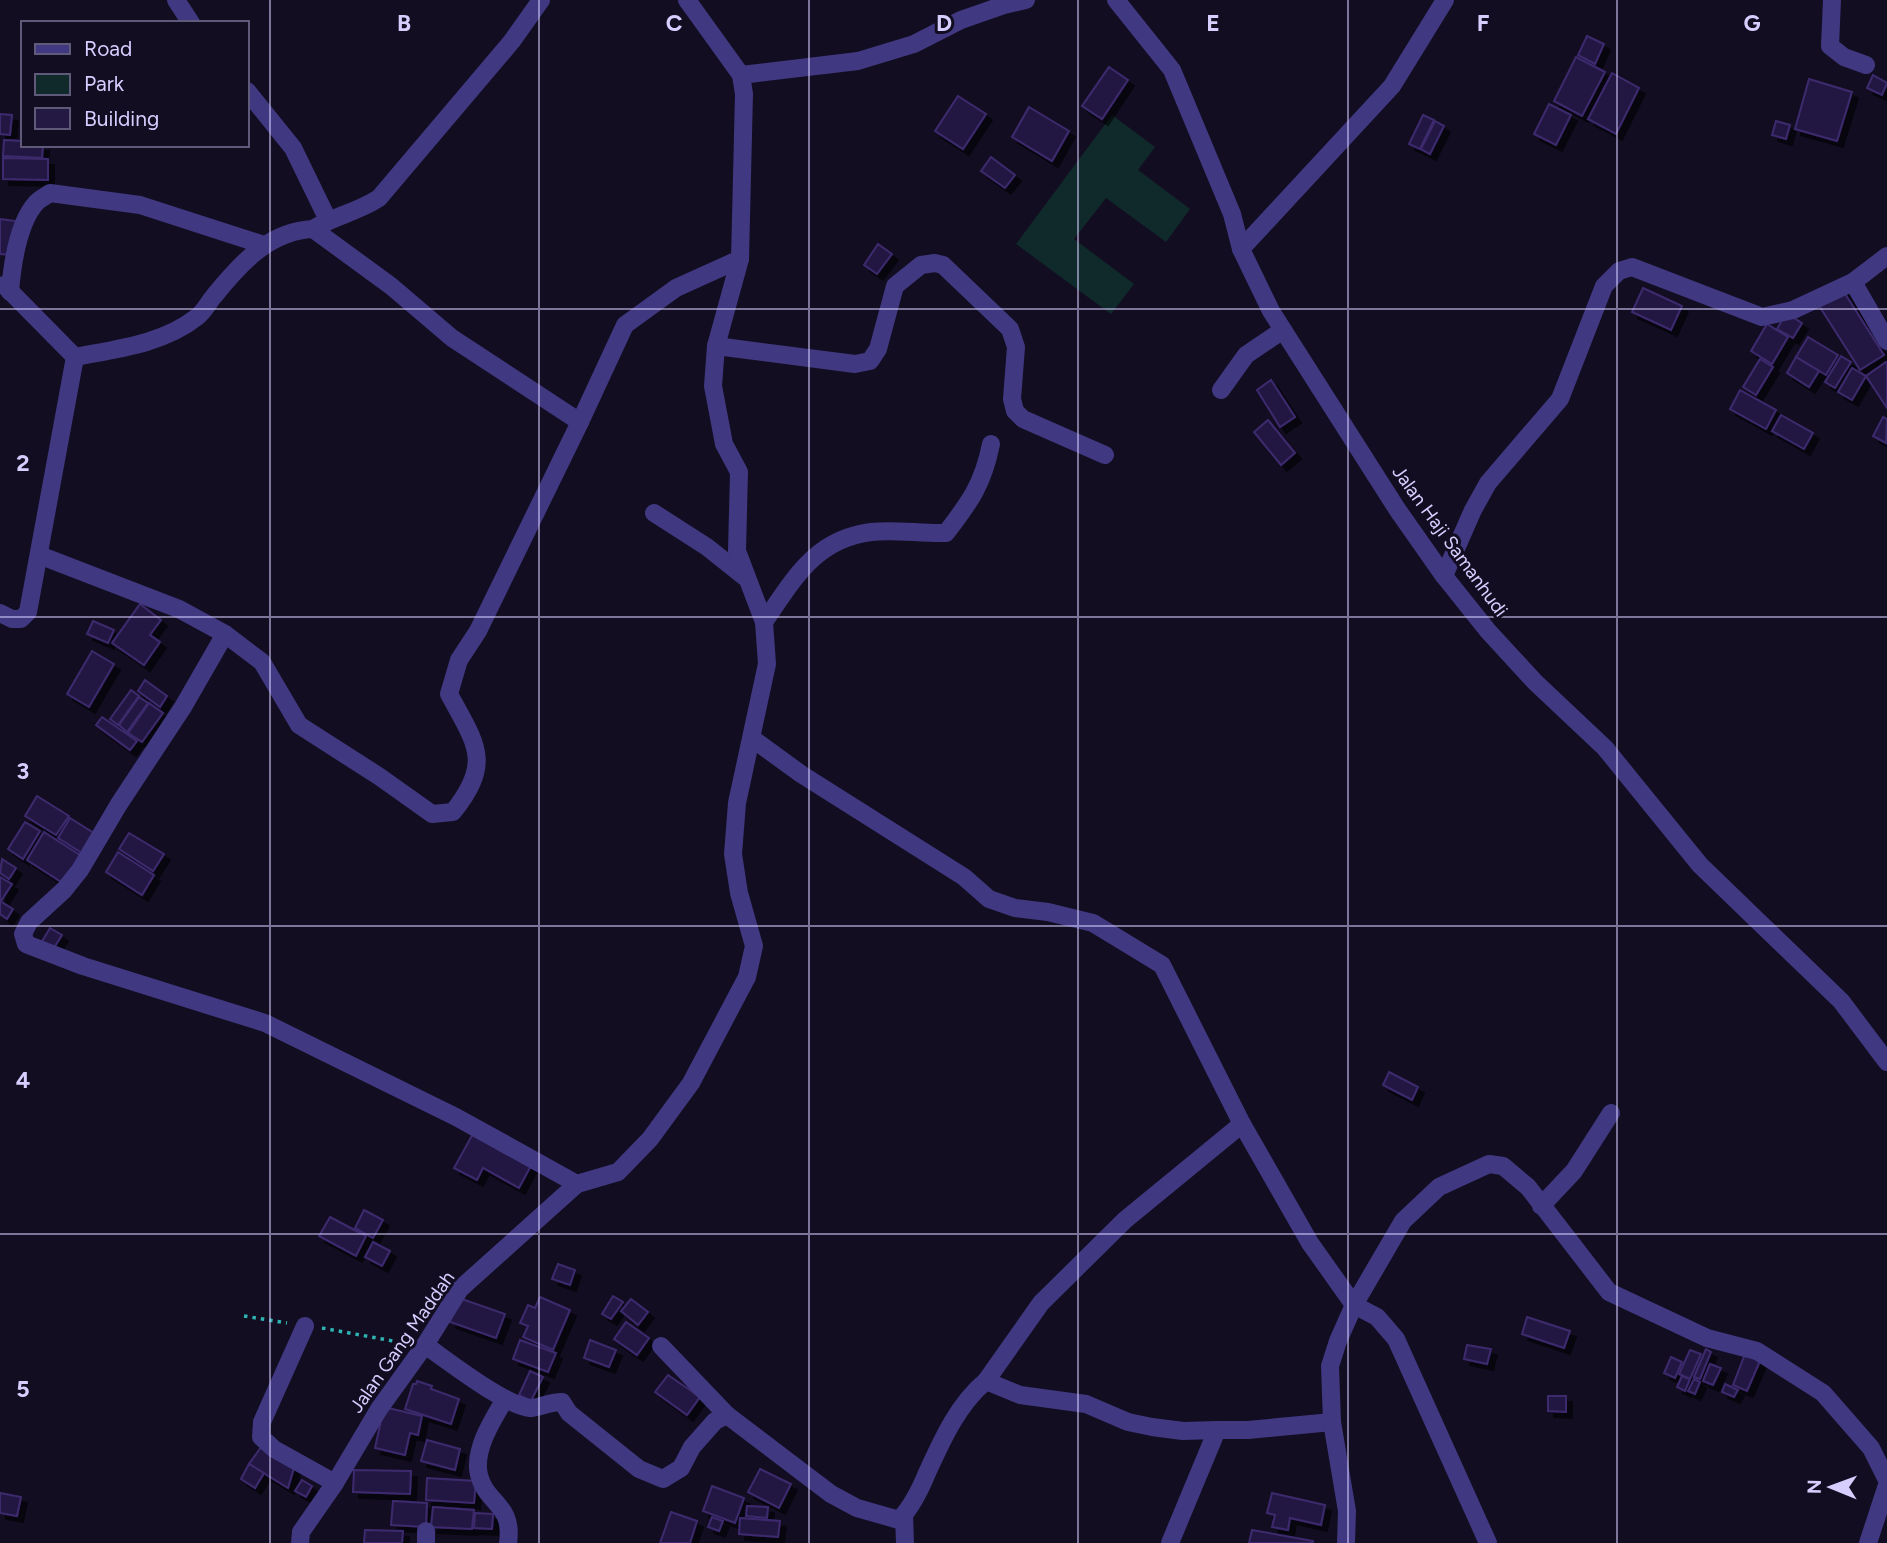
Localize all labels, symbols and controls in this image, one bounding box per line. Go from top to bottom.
text: B [397,9,411,37]
text: C [666,9,683,37]
text: D [936,9,952,37]
text: E [1206,9,1220,37]
text: F [1477,9,1490,37]
text: G [1743,9,1761,37]
legend [21,21,248,147]
text: Road [84,36,132,61]
text: Park [84,71,125,96]
text: Building [84,106,159,131]
text: 2 [16,449,30,477]
street label: Jalan Haji Samanhudi [1387,461,1513,621]
text: 3 [17,757,29,785]
text: 4 [16,1066,30,1094]
street label: Jalan Gang Maddah [345,1267,459,1417]
text: 5 [16,1375,30,1403]
north arrow [1796,1452,1866,1522]
text: N [1803,1479,1826,1494]

